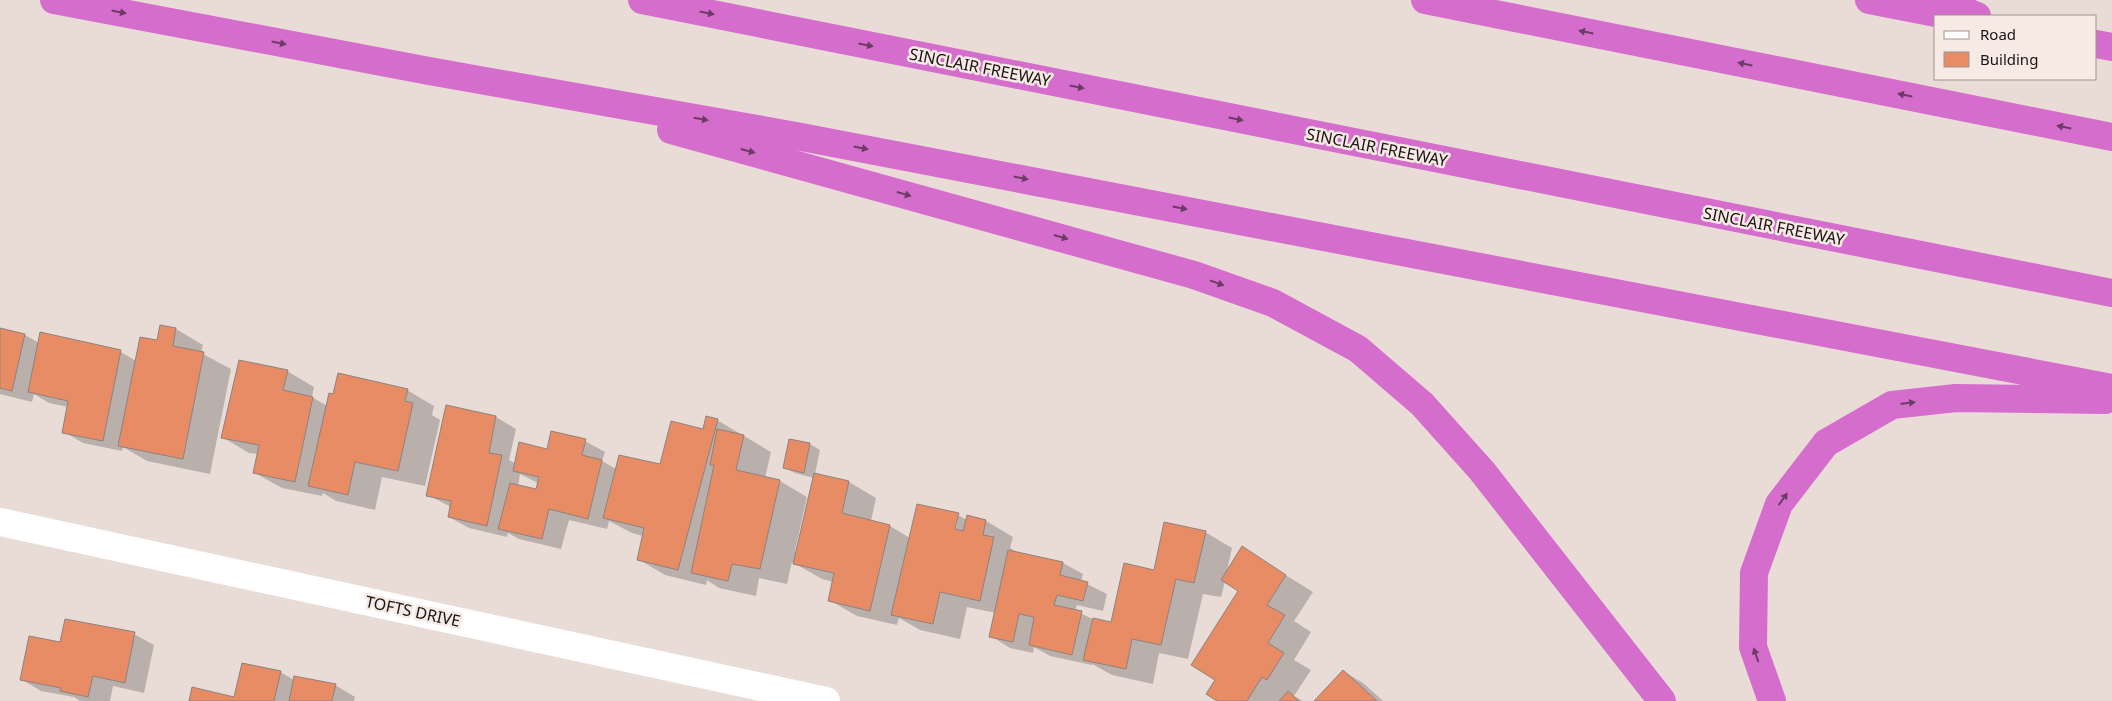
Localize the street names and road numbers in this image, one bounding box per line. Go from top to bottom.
street label: SINCLAIR FREEWAY [908,43,1053,92]
street label: SINCLAIR FREEWAY [1305,123,1450,172]
street label: SINCLAIR FREEWAY [1702,202,1847,251]
street label: TOFTS DRIVE [363,590,463,632]

